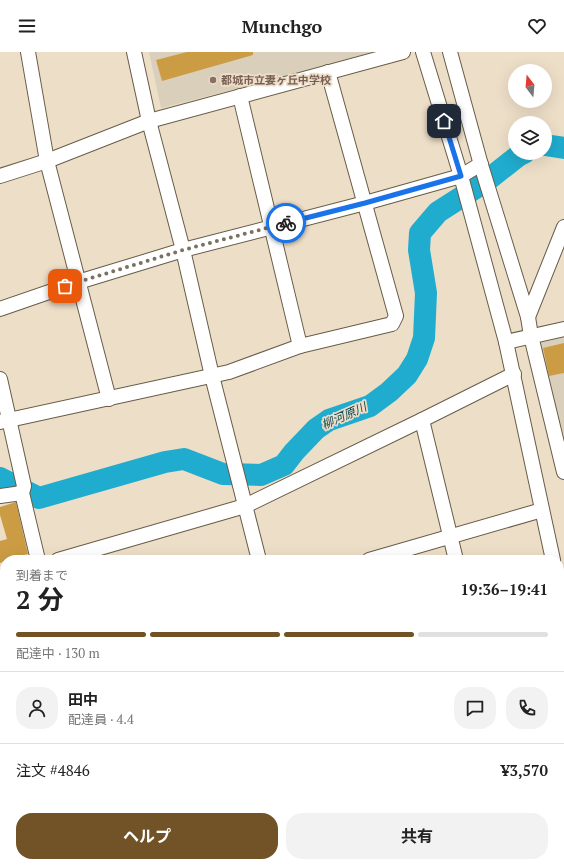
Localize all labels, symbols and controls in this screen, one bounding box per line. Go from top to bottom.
text: Munchgo [242,14,322,38]
icon: menu [16,15,38,37]
icon: heart [526,15,548,37]
north arrow [508,64,552,108]
map controls [508,64,552,160]
place label: 都城市立妻ヶ丘中学校 [221,73,331,87]
marker: 都城市立妻ヶ丘中学校 [208,75,218,85]
pin [427,104,461,138]
icon: home [433,110,455,132]
button: layers [508,116,552,160]
courier [266,203,306,243]
icon: bike [275,212,297,234]
pin [48,269,82,303]
icon: bag [54,275,76,297]
water label: 柳河原川 [319,398,371,432]
text: 到着まで [16,566,68,584]
text: 19:36–19:41 [461,579,548,599]
text: 2 分 [16,582,64,616]
text: 配達中 · 130 m [16,644,100,662]
button: person [16,687,58,729]
button: chat [454,687,496,729]
button: phone [506,687,548,729]
text: 田中 [68,689,98,709]
text: 配達員 · 4.4 [68,710,134,728]
text: 注文 #4846 [16,760,90,780]
text: ¥3,570 [501,760,548,780]
button: ヘルプ [16,813,278,859]
button: 共有 [286,813,548,859]

